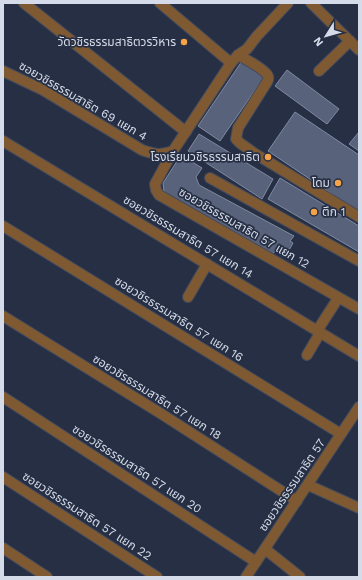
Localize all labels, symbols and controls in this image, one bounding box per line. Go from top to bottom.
north arrow [306,16,346,56]
place label: วัดวชิรธรรมสาธิตวรวิหาร [57,35,176,49]
text: N [311,35,326,49]
marker: วัดวชิรธรรมสาธิตวรวิหาร [179,37,189,47]
street label: ซอยวชิรธรรมสาธิต 69 แยก 4 [16,59,150,143]
place label: โรงเรียนวชิรธรรมสาธิต [150,150,260,164]
marker: โรงเรียนวชิรธรรมสาธิต [263,152,273,162]
place label: โดม [312,176,330,190]
marker: โดม [333,178,343,188]
street label: ซอยวชิรธรรมสาธิต 57 แยก 12 [176,185,312,271]
street label: ซอยวชิรธรรมสาธิต 57 แยก 14 [121,193,255,281]
place label: ตึก 1 [322,205,345,219]
marker: ตึก 1 [309,207,319,217]
street label: ซอยวชิรธรรมสาธิต 57 แยก 16 [112,274,246,364]
street label: ซอยวชิรธรรมสาธิต 57 แยก 18 [90,352,224,442]
street label: ซอยวชิรธรรมสาธิต 57 แยก 20 [70,422,204,516]
street label: ซอยวชิรธรรมสาธิต 57 [256,436,328,534]
street label: ซอยวชิรธรรมสาธิต 57 แยก 22 [20,469,154,563]

